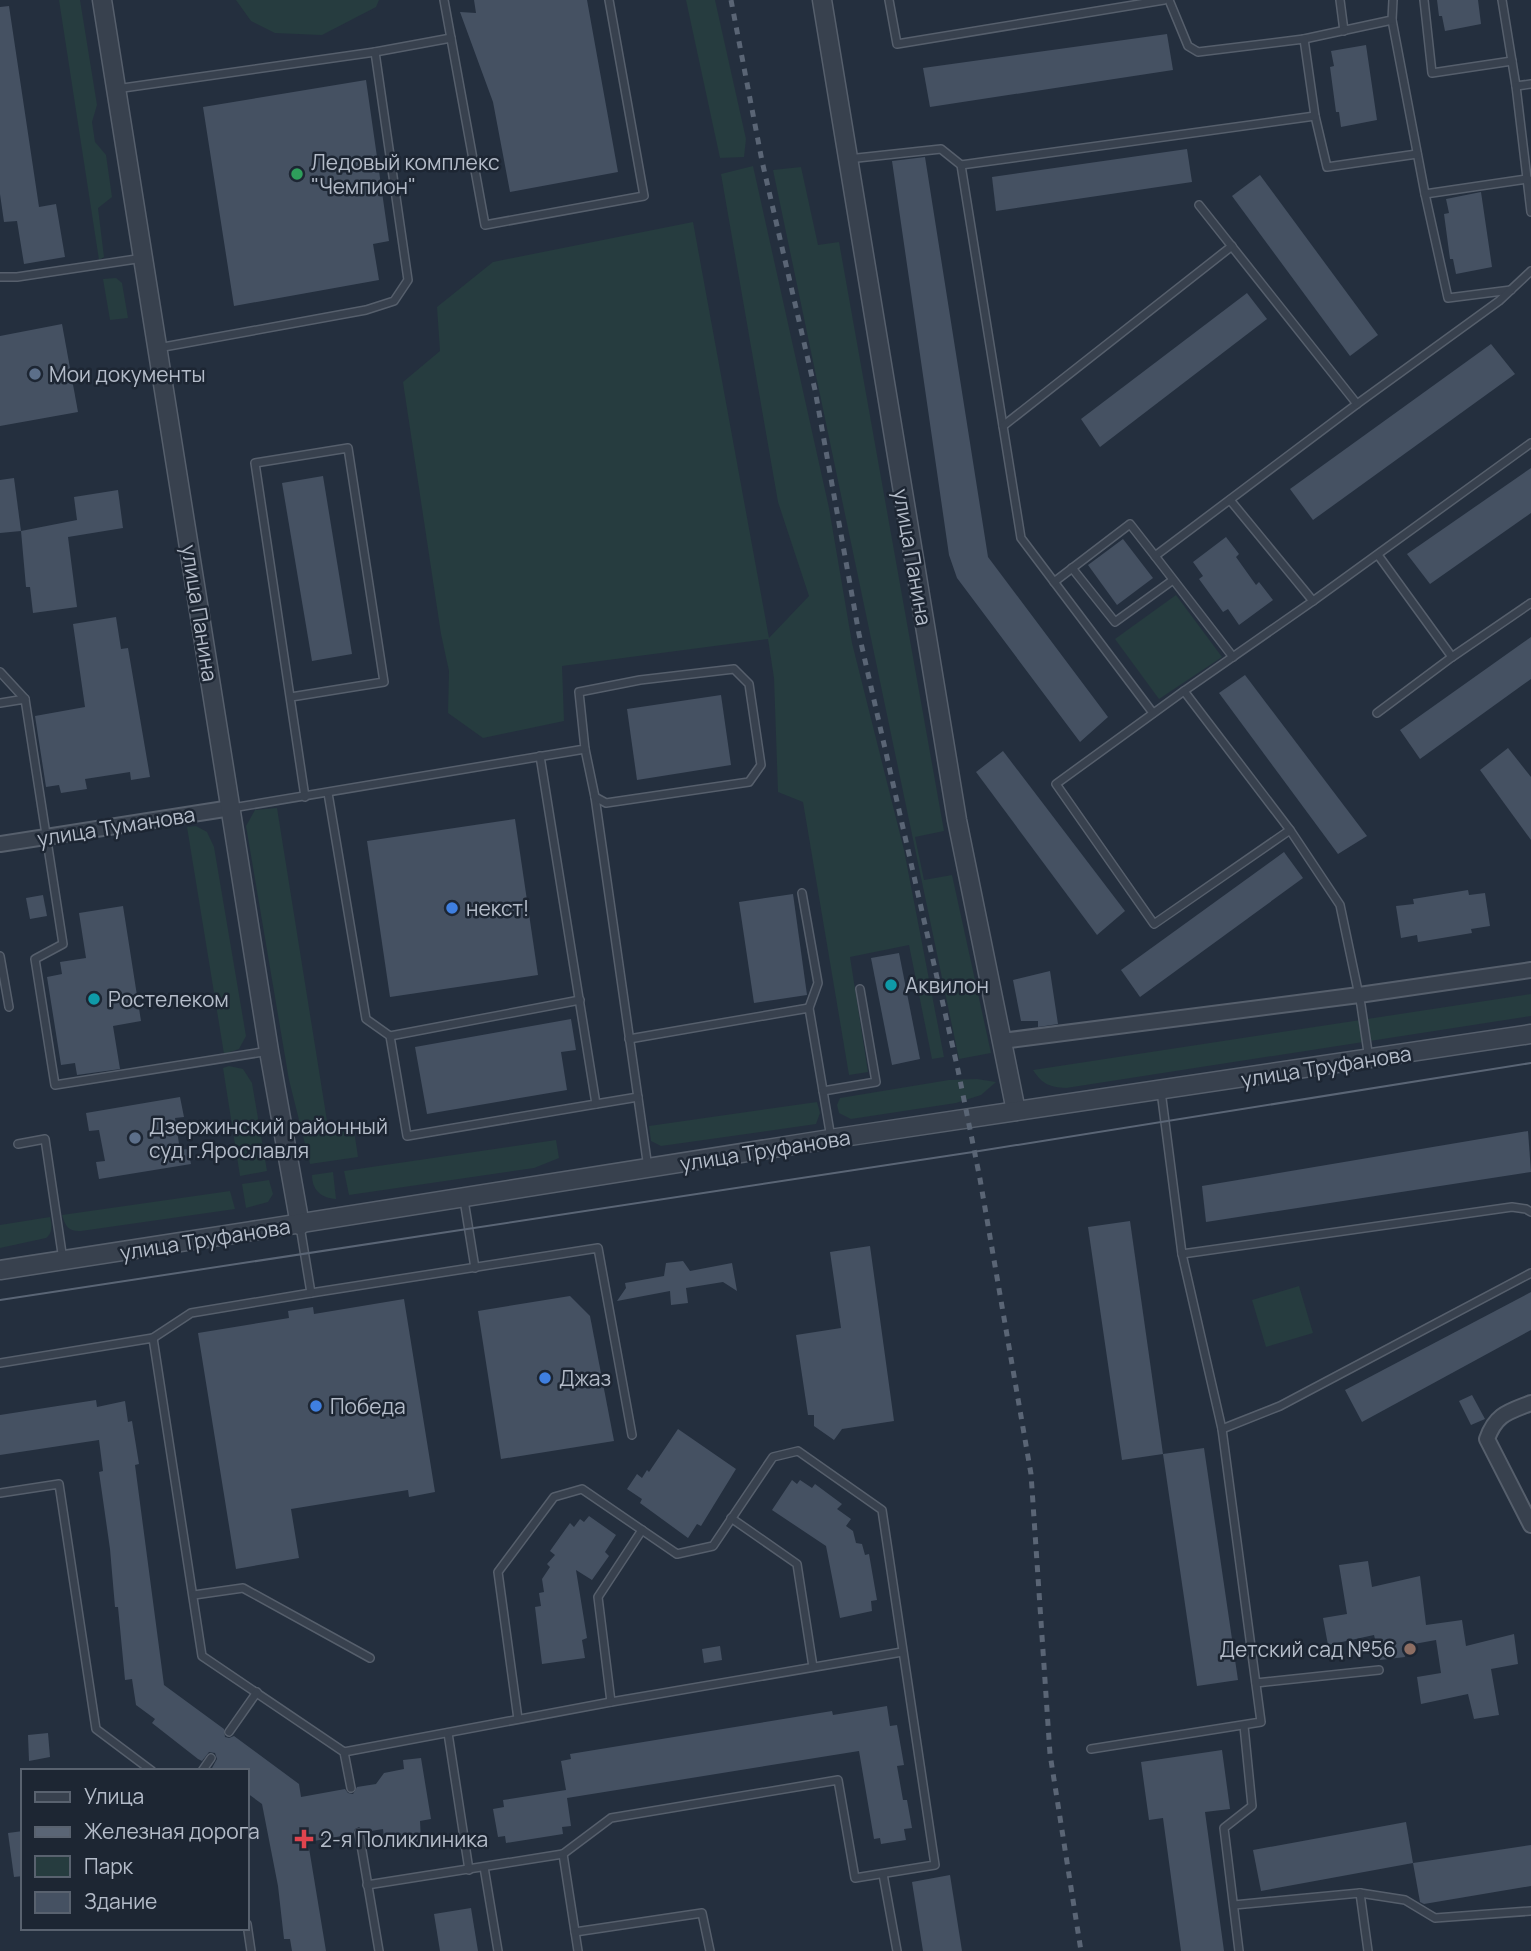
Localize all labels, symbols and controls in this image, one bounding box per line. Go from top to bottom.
place label: Ледовый комплекс "Чемпион" [311,148,500,200]
marker: Ледовый комплекс "Чемпион" [289,166,305,182]
place label: Мои документы [49,360,206,388]
marker: Мои документы [27,366,43,382]
street label: улица Панина [887,487,939,627]
street label: улица Панина [175,543,225,683]
street label: улица Туманова [35,800,197,852]
place label: некст! [466,894,529,922]
marker: некст! [444,900,460,916]
place label: Аквилон [905,971,989,999]
marker: Аквилон [883,977,899,993]
place label: Ростелеком [108,985,229,1013]
marker: Ростелеком [86,991,102,1007]
street label: улица Труфанова [1239,1039,1413,1093]
place label: Дзержинский районный суд г.Ярославля [149,1112,388,1164]
street label: улица Труфанова [678,1123,852,1177]
marker: Дзержинский районный суд г.Ярославля [127,1130,143,1146]
street label: улица Труфанова [118,1212,292,1266]
place label: Джаз [559,1364,611,1392]
marker: Джаз [537,1370,553,1386]
place label: Победа [330,1392,406,1420]
marker: Победа [308,1398,324,1414]
place label: Детский сад №56 [1219,1635,1396,1663]
marker: Детский сад №56 [1402,1641,1418,1657]
legend [21,1769,248,1930]
text: Улица [84,1782,144,1810]
text: Железная дорога [84,1817,260,1845]
place label: 2-я Поликлиника [320,1825,488,1853]
marker: 2-я Поликлиника [294,1829,314,1849]
text: Парк [84,1852,134,1880]
text: Здание [84,1887,157,1915]

